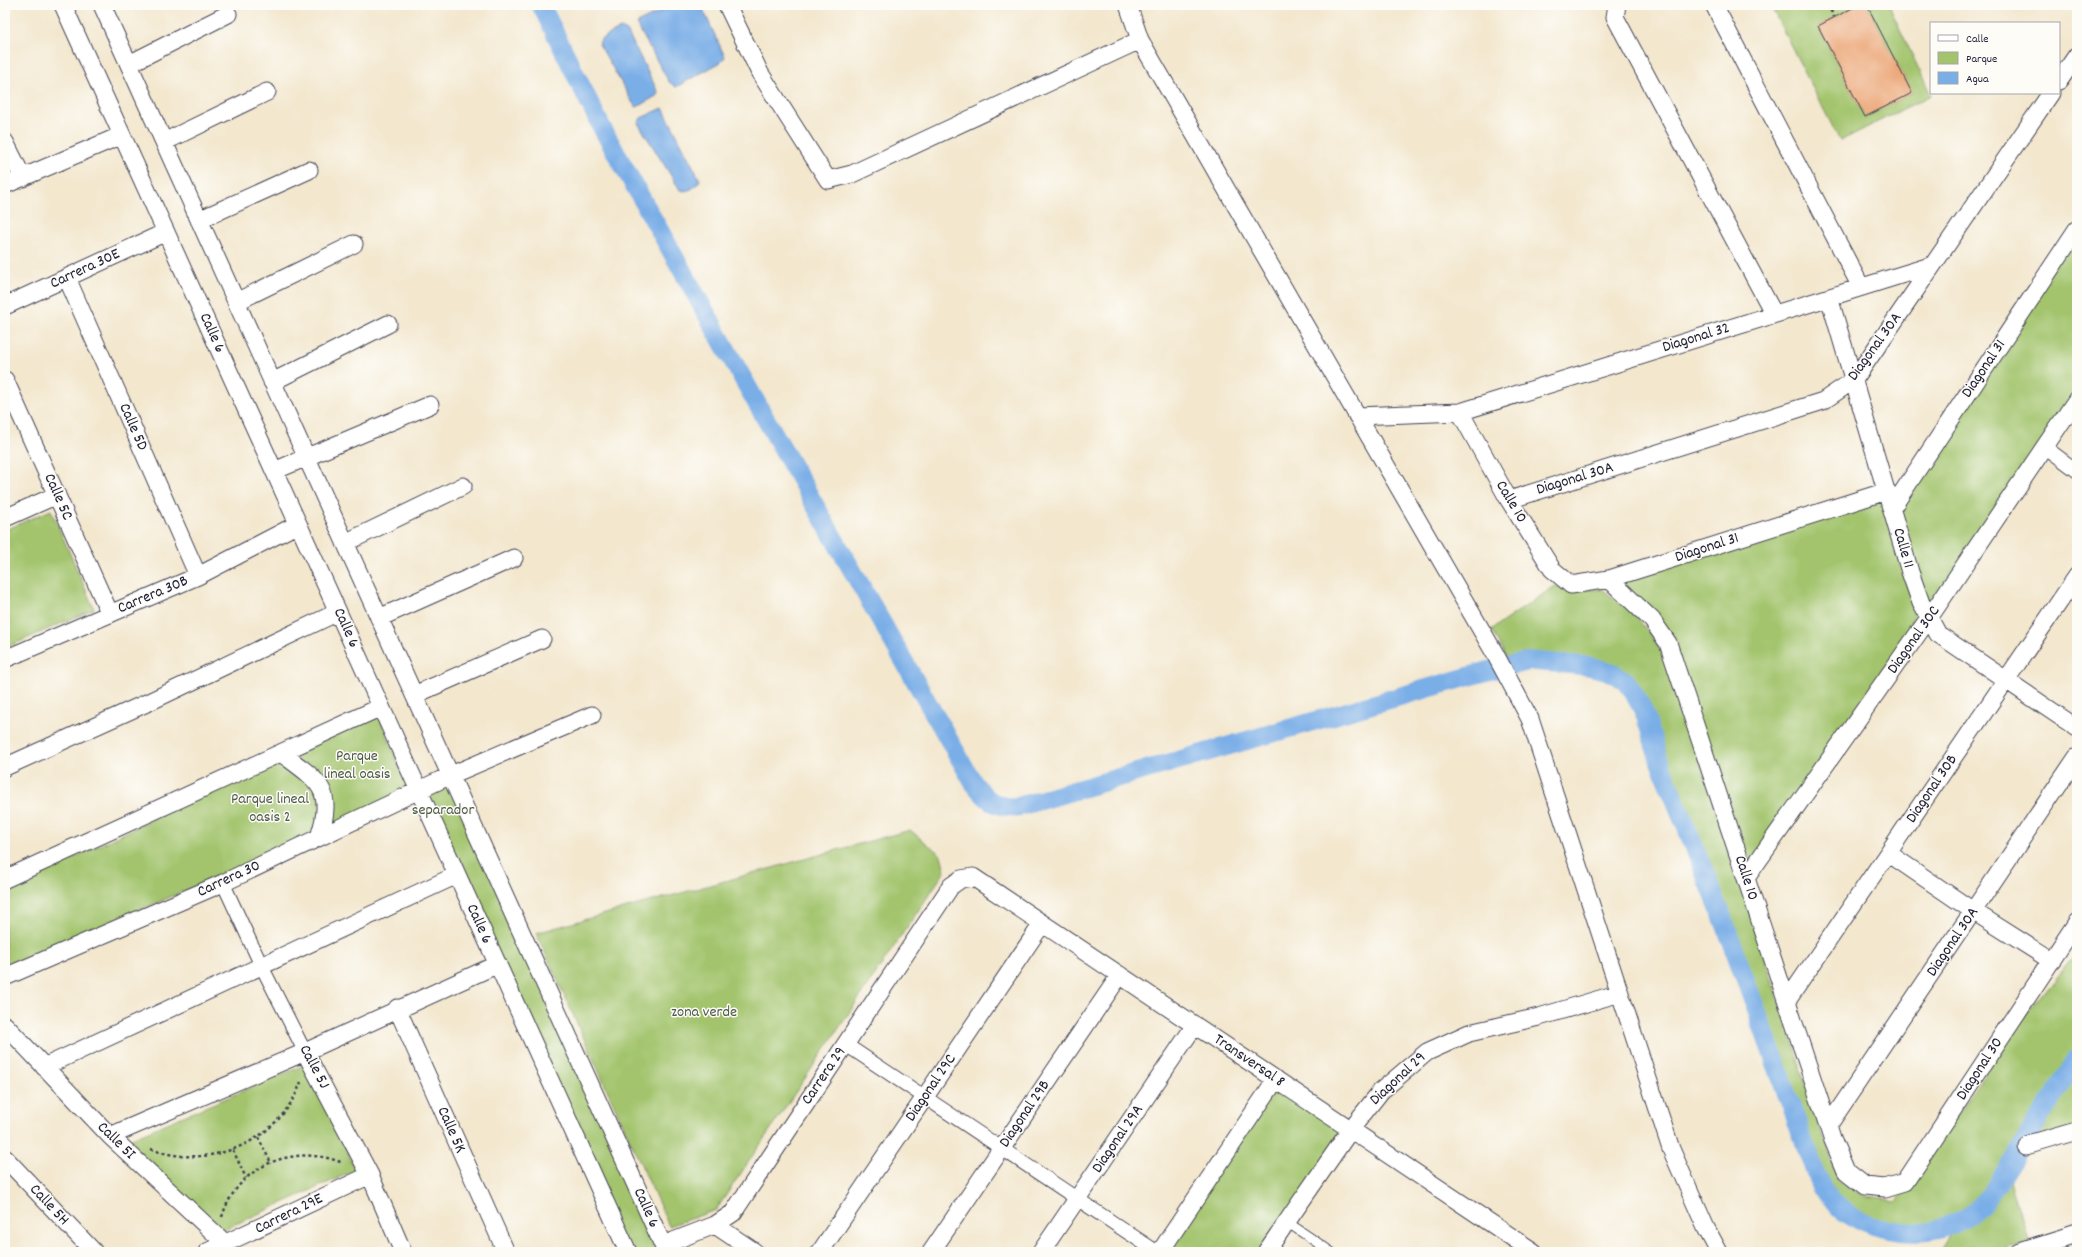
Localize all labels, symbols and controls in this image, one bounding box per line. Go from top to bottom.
legend [1930,22,2060,94]
text: Calle [1966,31,1989,48]
text: Parque [1966,51,1997,68]
text: Agua [1966,71,1989,88]
street label: Carrera 30E [46,243,124,295]
street label: Diagonal 30A [1842,308,1908,386]
street label: Calle 6 [193,309,231,357]
street label: Diagonal 32 [1660,317,1732,359]
street label: Diagonal 31 [1956,335,2012,403]
street label: Calle 5D [112,400,154,454]
street label: Diagonal 30A [1534,456,1617,502]
street label: Calle 5C [38,470,79,524]
street label: Calle 10 [1489,476,1533,528]
street label: Calle 11 [1886,525,1920,571]
street label: Diagonal 31 [1672,527,1742,569]
street label: Carrera 30B [114,570,192,620]
street label: Diagonal 30C [1882,601,1946,679]
street label: Calle 6 [327,604,365,652]
park label: Parque lineal oasis [323,745,391,786]
street label: Diagonal 30B [1900,750,1964,828]
park label: Parque lineal oasis 2 [231,788,309,829]
park label: separador [412,799,474,822]
street label: Calle 10 [1728,853,1764,903]
street label: Carrera 30 [194,854,264,904]
street label: Calle 6 [460,900,498,948]
street label: Diagonal 30A [1921,902,1985,981]
park label: zona verde [671,1001,737,1024]
street label: Transversal 8 [1209,1029,1289,1093]
street label: Diagonal 30 [1951,1033,2009,1105]
street label: Calle 5J [293,1041,335,1093]
street label: Carrera 29 [796,1042,852,1110]
street label: Diagonal 29 [1365,1047,1431,1111]
street label: Diagonal 29C [900,1049,962,1127]
street label: Diagonal 29B [994,1076,1056,1152]
street label: Diagonal 29A [1087,1100,1150,1178]
street label: Calle 5K [431,1103,471,1157]
street label: Calle 5I [91,1117,141,1165]
street label: Calle 5H [24,1179,74,1231]
street label: Calle 6 [627,1184,665,1232]
street label: Carrera 29E [251,1187,328,1240]

